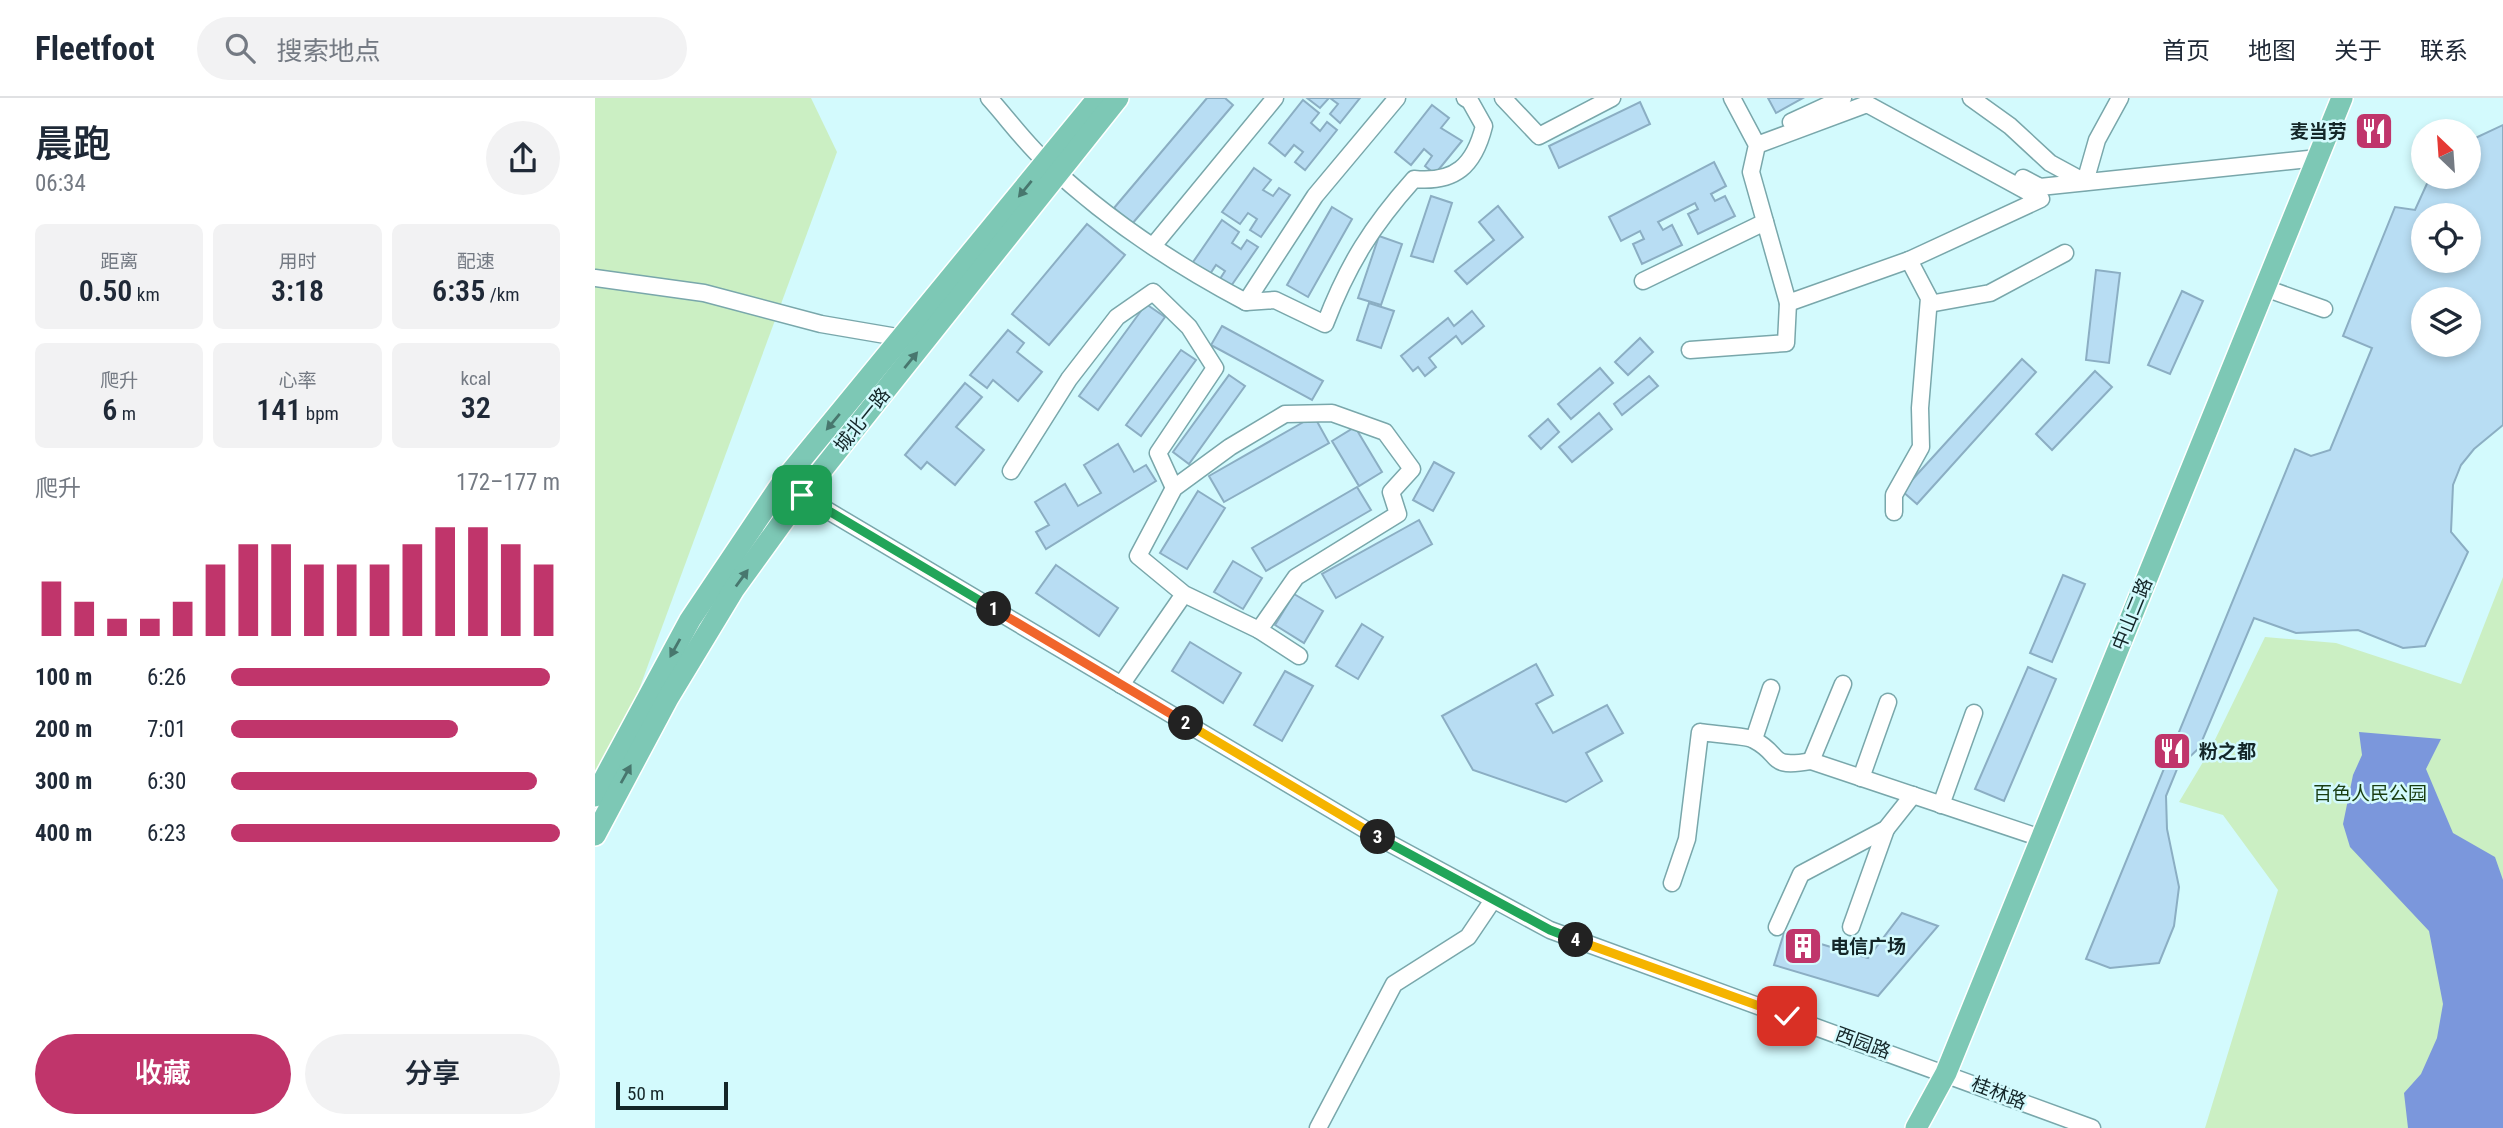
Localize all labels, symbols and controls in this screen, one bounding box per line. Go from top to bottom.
search box [197,17,687,80]
text: Fleetfoot [35,29,155,68]
icon: search [221,29,259,67]
text: 搜索地点 [277,36,381,66]
text: 首页 [2162,37,2210,65]
text: 地图 [2248,37,2296,65]
text: 关于 [2334,37,2382,65]
text: 联系 [2420,37,2468,65]
restaurant icon: 麦当劳 [2353,110,2395,152]
north arrow [2411,119,2481,189]
map controls [2411,119,2481,357]
place label: 麦当劳 [2290,120,2347,143]
button: share [486,121,560,195]
text: 晨跑 [35,122,111,166]
text: 06:34 [35,170,86,197]
one-way arrow [1017,180,1032,198]
button: locate [2411,203,2481,273]
text: 距离 [100,250,138,273]
text: 用时 [278,250,317,273]
text: 配速 [457,250,495,273]
text: 0.50 [79,273,132,308]
text: 3:18 [271,273,324,308]
text: 6:35 [432,273,485,308]
text: km [132,283,160,306]
text: /km [485,283,520,306]
button: layers [2411,287,2481,357]
one-way arrow [903,351,918,369]
text: kcal [461,367,491,390]
text: 爬升 [100,369,138,392]
text: 心率 [278,369,317,392]
street label: 城北一路 [829,383,895,457]
text: 32 [461,390,491,425]
text: 6 [102,392,117,427]
text: 141 [256,392,301,427]
text: m [117,402,136,425]
text: bpm [301,402,339,425]
one-way arrow [826,413,841,430]
pin [772,465,832,525]
text: 172–177 m [456,469,560,496]
text: 爬升 [35,475,81,502]
icon: arrive [783,476,821,514]
one-way arrow [735,569,749,588]
street label: 中山二路 [2107,574,2157,654]
pin: 1 [977,592,1011,626]
text: 1 [989,597,998,620]
one-way arrow [669,638,681,657]
text: 100 m [35,664,92,691]
text: 6:26 [147,664,186,691]
pin: 2 [1169,706,1203,740]
text: 2 [1181,711,1190,734]
text: 200 m [35,716,92,743]
text: 7:01 [147,716,186,743]
restaurant icon: 粉之都 [2151,730,2193,772]
place label: 粉之都 [2199,740,2256,763]
one-way arrow [620,764,632,784]
text: 300 m [35,768,92,795]
text: 6:30 [147,768,186,795]
park label: 百色人民公园 [2313,782,2427,805]
text: 400 m [35,820,92,847]
text: 6:23 [147,820,186,847]
pin: 3 [1361,820,1395,854]
text: 3 [1373,825,1382,848]
pin: 4 [1559,922,1593,958]
building icon: 电信广场 [1782,925,1824,967]
text: 4 [1571,928,1580,951]
place label: 电信广场 [1830,935,1906,958]
pin [1757,986,1817,1046]
icon: check [1768,997,1806,1035]
street label: 西园路 [1832,1022,1894,1064]
button: 收藏 [35,1034,291,1114]
button: 分享 [305,1034,560,1114]
street label: 桂林路 [1968,1072,2030,1114]
scale bar [616,1079,728,1111]
text: 50 m [627,1082,664,1105]

